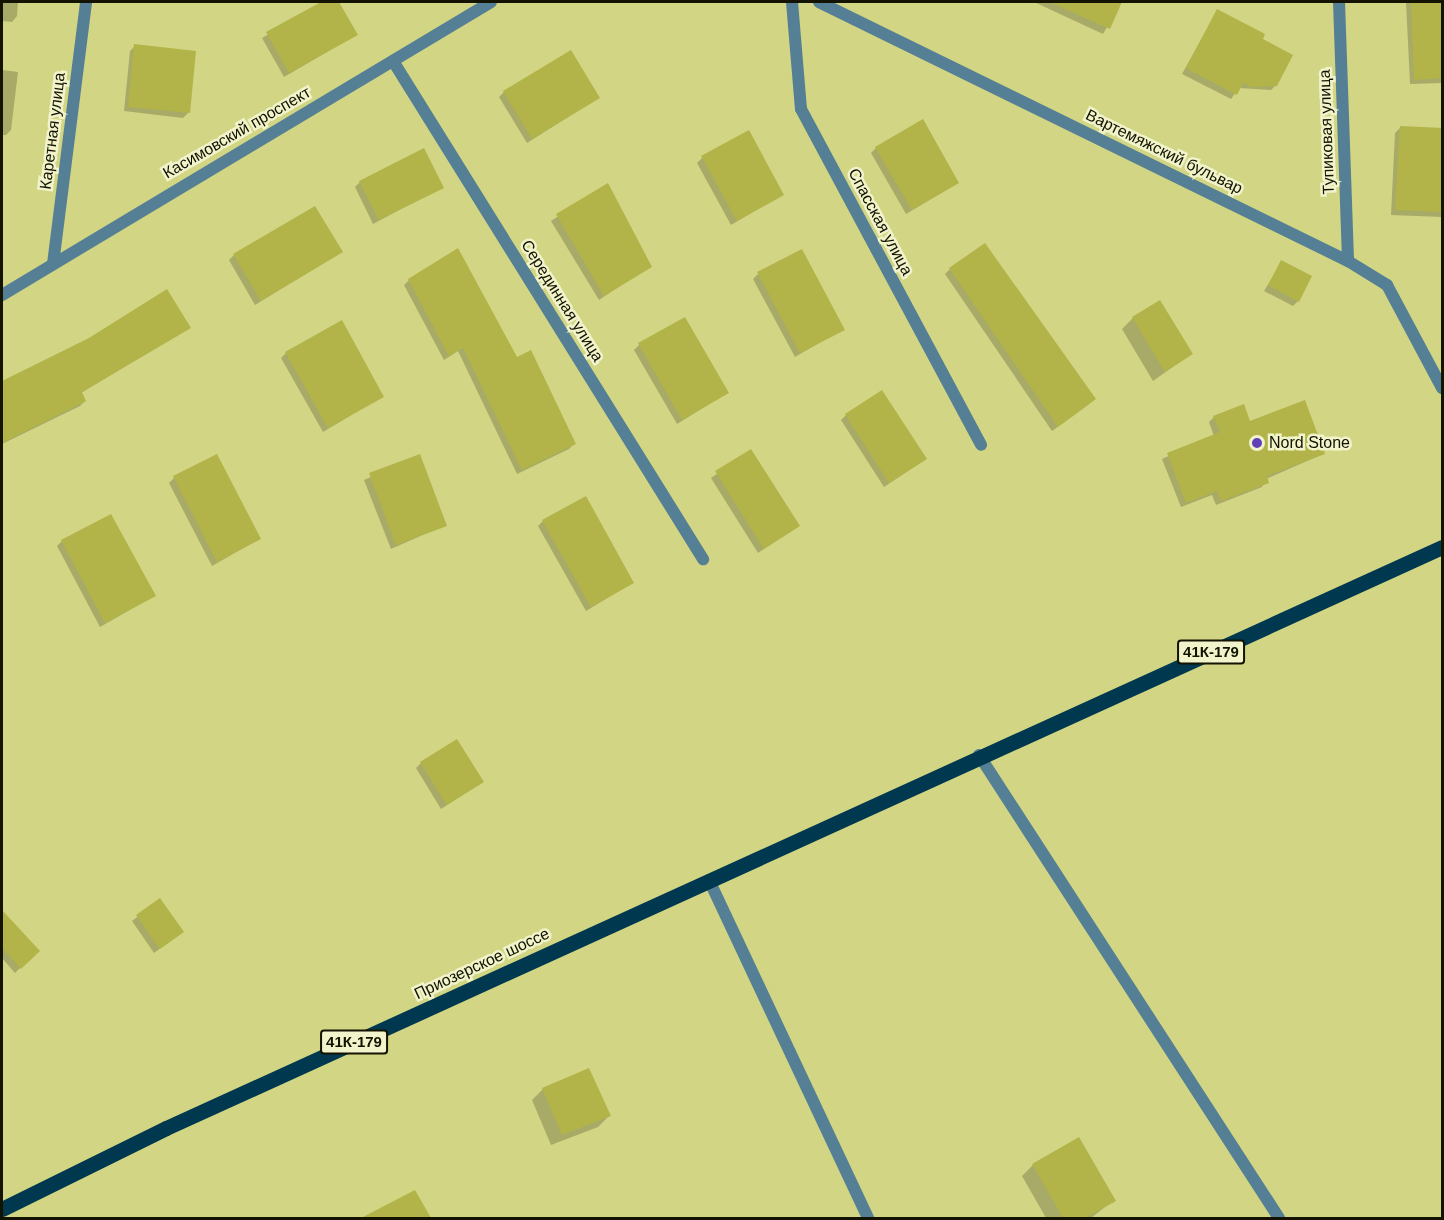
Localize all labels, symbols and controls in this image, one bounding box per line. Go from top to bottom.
street label: Тупиковая улица [1315,69,1339,195]
street label: Каретная улица [36,71,70,191]
street label: Касимовский проспект [160,83,314,183]
street label: Вартемяжский бульвар [1082,106,1246,198]
street label: Спасская улица [844,165,916,279]
street label: Серединная улица [517,237,607,365]
place label: Nord Stone [1269,433,1350,453]
marker: Nord Stone [1250,436,1264,450]
road number: 41К-179 [1176,640,1246,664]
street label: Приозерское шоссе [411,924,553,1004]
road number: 41К-179 [320,1030,388,1054]

